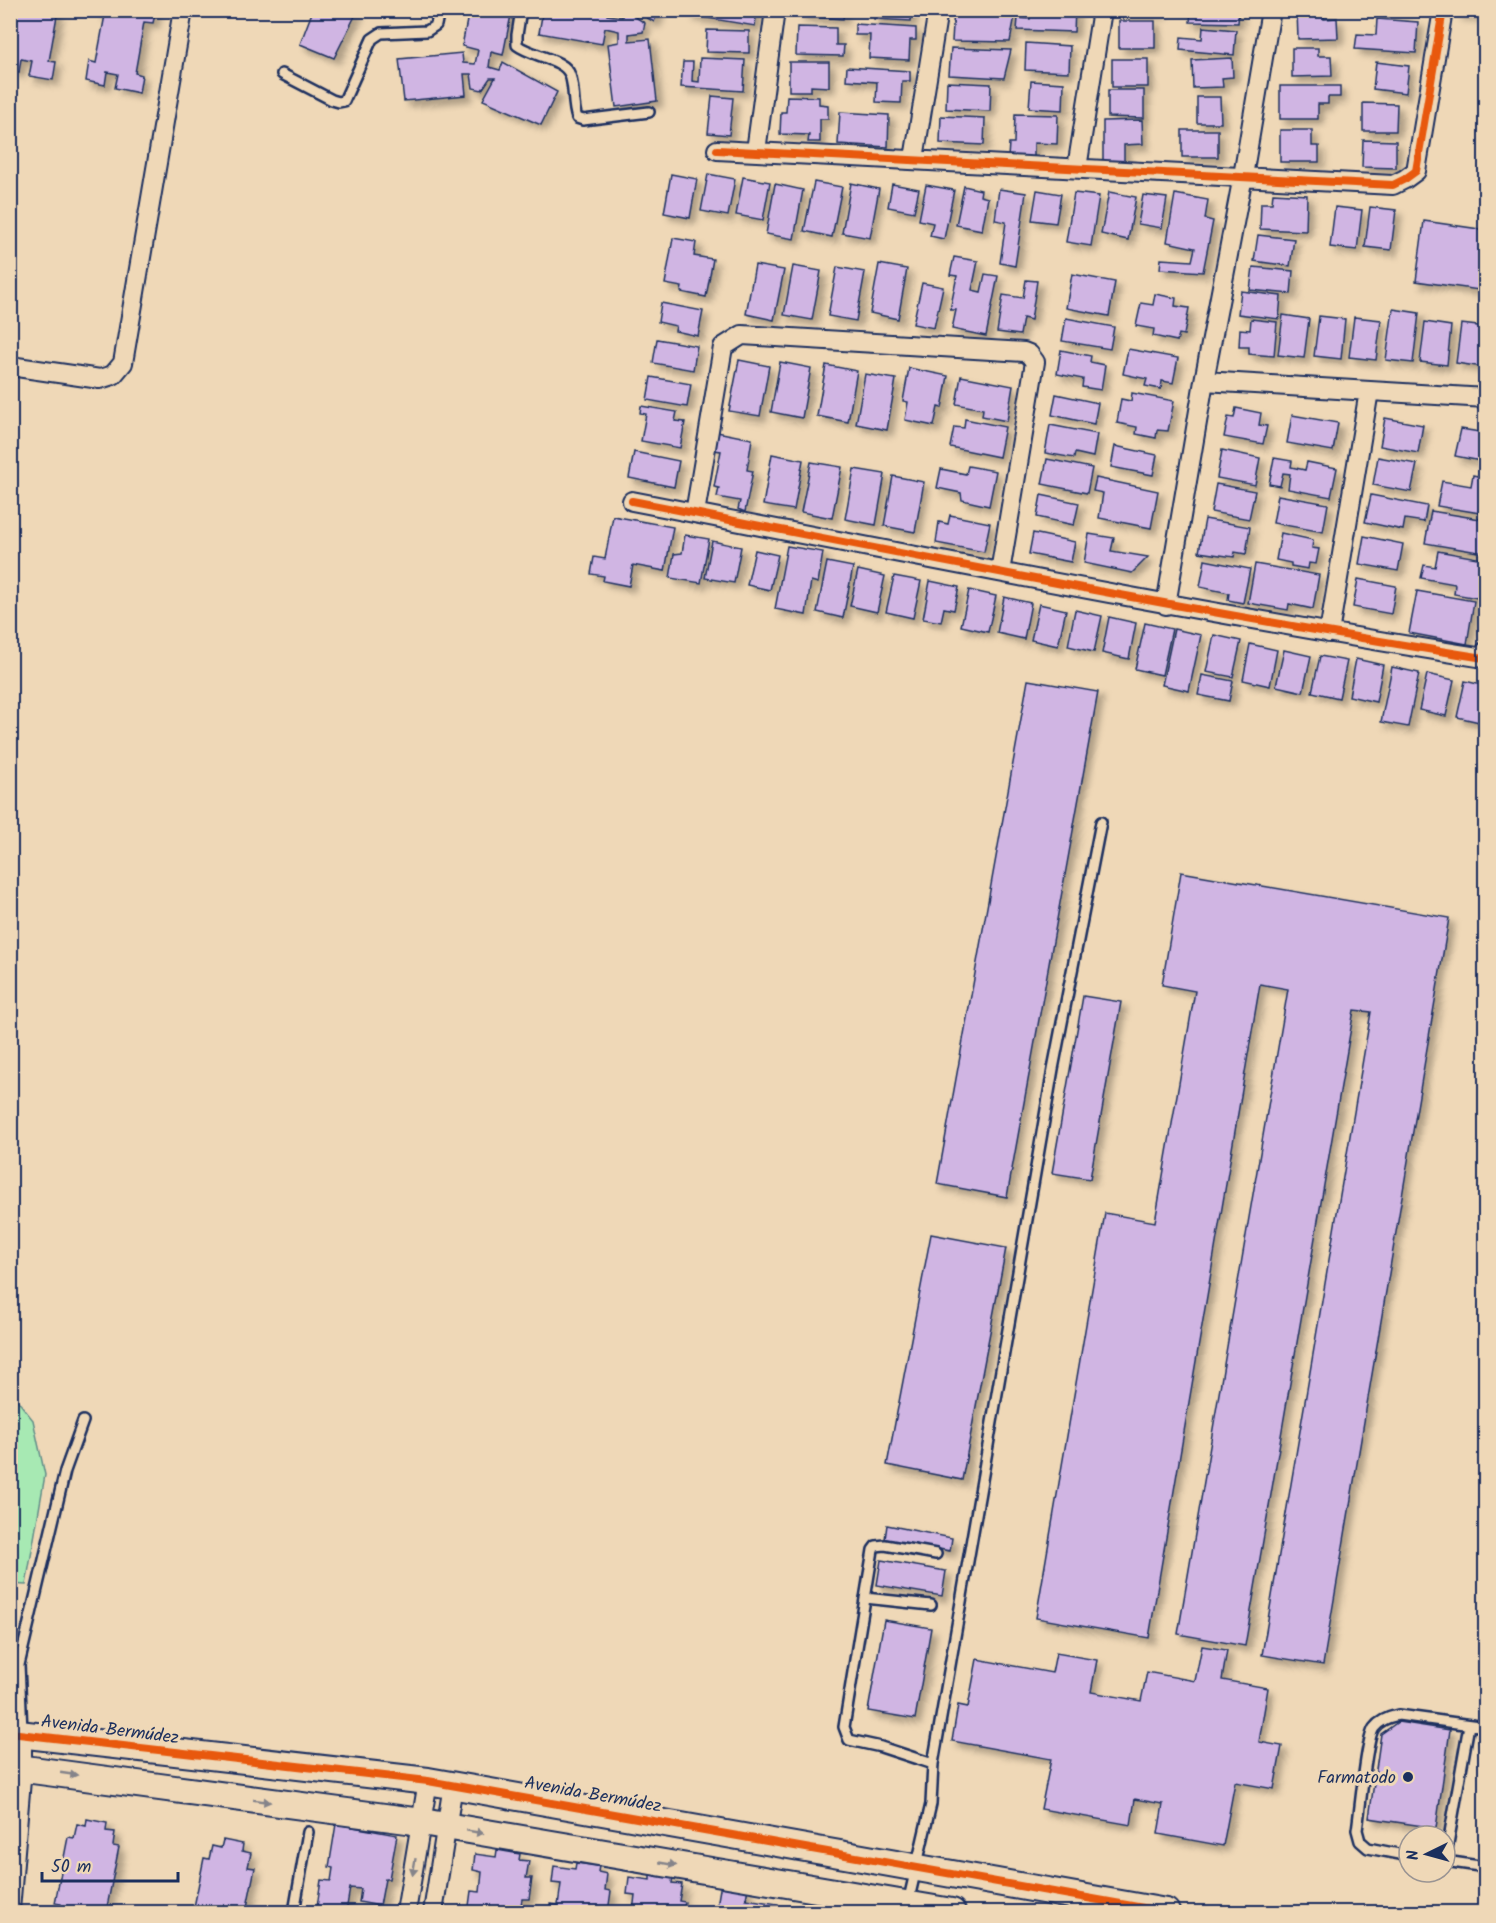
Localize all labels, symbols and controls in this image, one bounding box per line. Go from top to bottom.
street label: Avenida Bermúdez [39,1708,180,1753]
place label: Farmatodo [1317,1764,1396,1793]
street label: Avenida Bermúdez [522,1769,664,1822]
one-way arrow [59,1770,78,1779]
marker: Farmatodo [1401,1770,1415,1784]
one-way arrow [252,1796,271,1805]
north arrow [1397,1824,1457,1884]
one-way arrow [466,1828,485,1837]
scale bar [42,1845,178,1883]
text: N [1401,1849,1426,1861]
text: 50 m [51,1853,91,1882]
one-way arrow [409,1858,418,1877]
one-way arrow [658,1860,677,1869]

